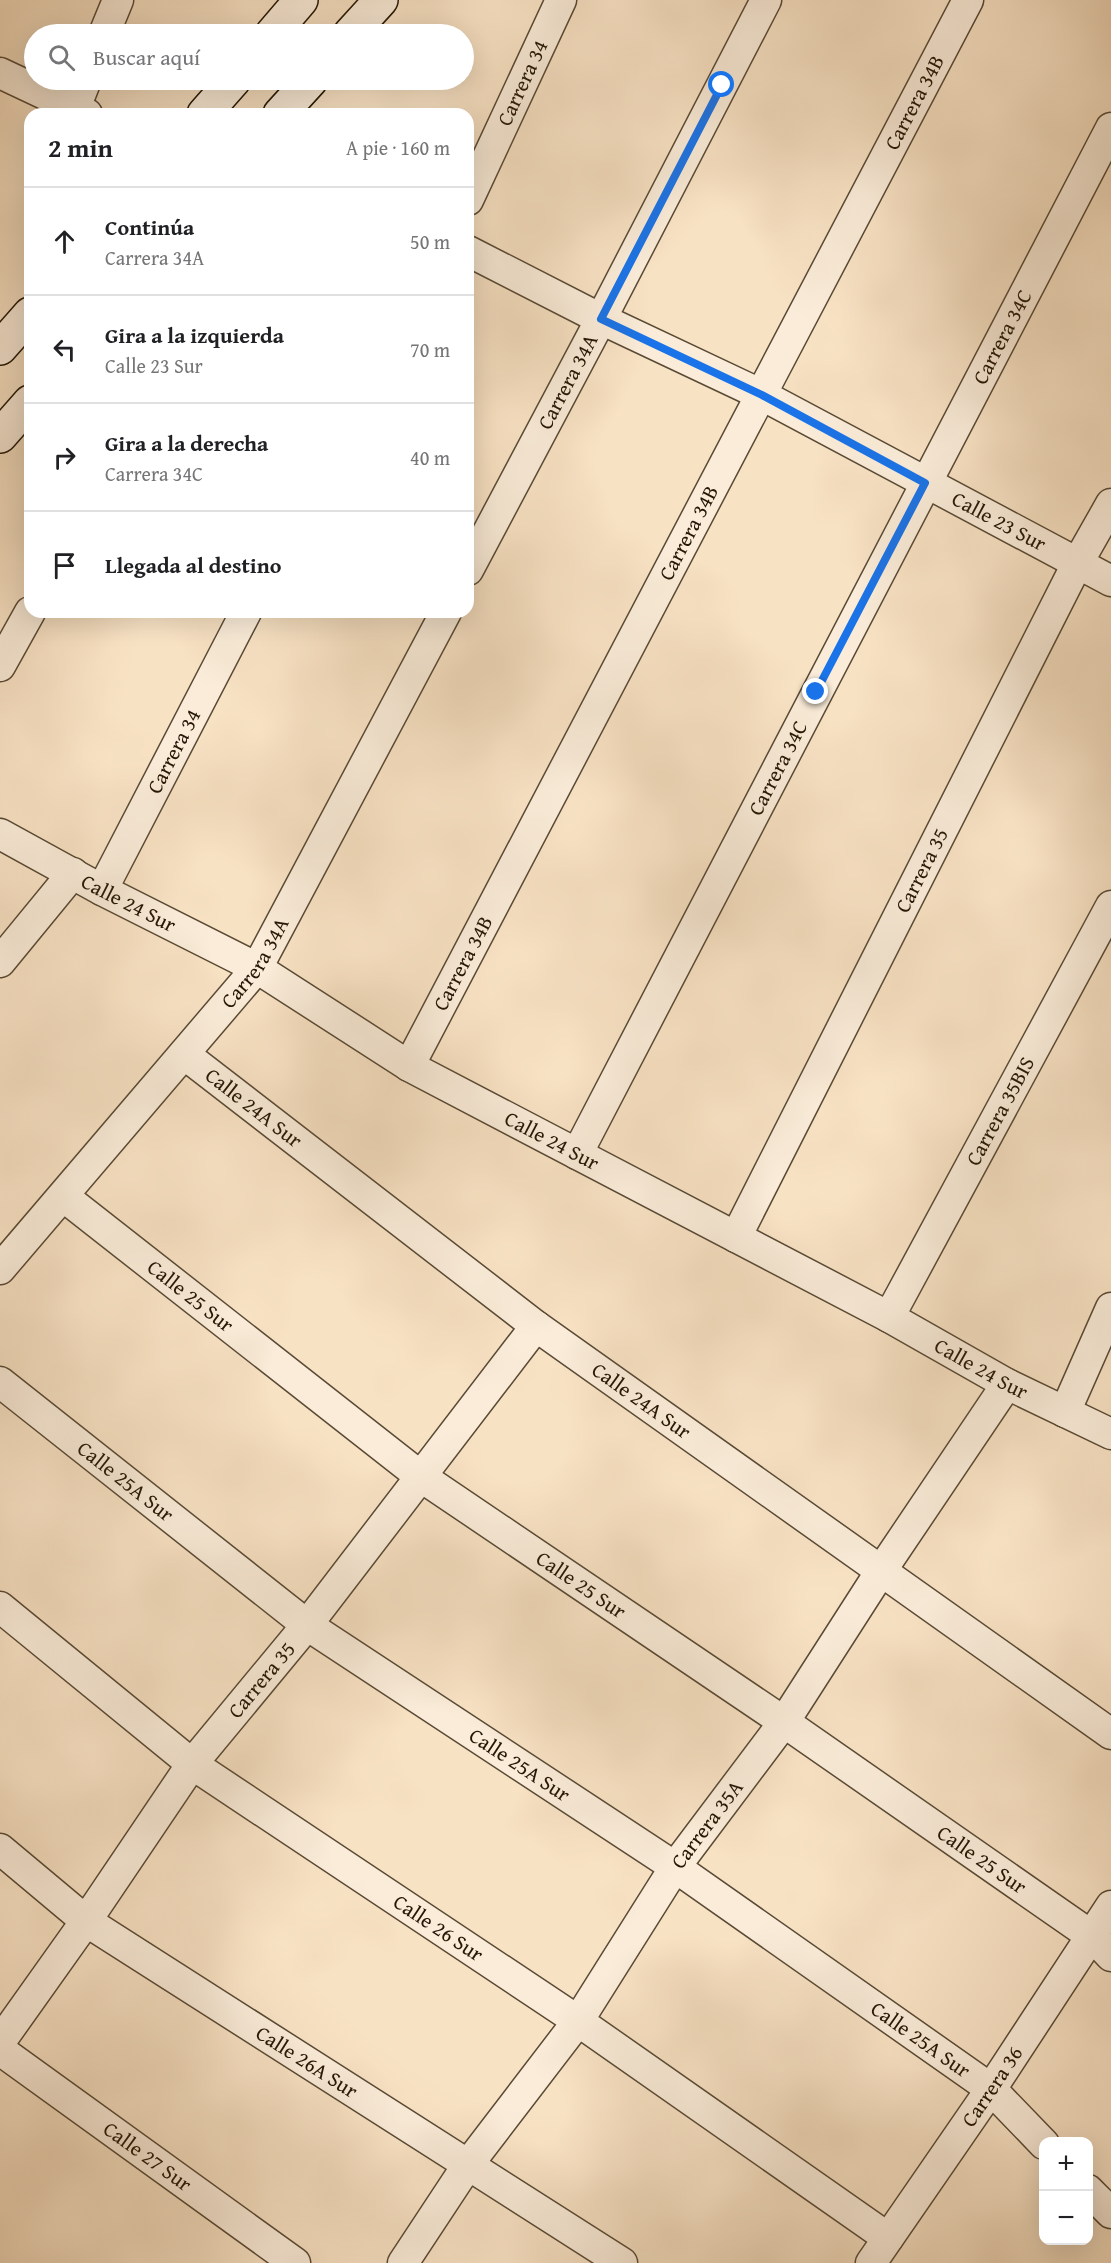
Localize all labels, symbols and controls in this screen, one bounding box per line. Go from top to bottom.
search box [24,24,474,90]
street label: Carrera 34 [489,35,555,131]
icon: search [45,41,78,74]
text: Buscar aquí [93,41,200,73]
street label: Carrera 34B [876,49,952,155]
route start [708,71,734,97]
text: 2 min [48,128,113,167]
text: A pie · 160 m [346,133,450,162]
text: Continúa [105,211,194,243]
icon: ahead [48,225,81,258]
text: 50 m [410,227,450,256]
text: Carrera 34A [105,243,204,272]
street label: Carrera 34C [964,284,1039,390]
text: Gira a la izquierda [105,319,284,351]
street label: Carrera 34A [529,328,606,435]
icon: left [48,333,81,366]
text: 70 m [410,335,450,364]
text: Calle 23 Sur [105,351,203,380]
text: Gira a la derecha [105,427,268,459]
icon: right [48,441,81,474]
text: 40 m [410,443,450,472]
text: Carrera 34C [105,459,203,488]
street label: Carrera 34B [650,480,726,586]
street label: Calle 23 Sur [947,483,1052,559]
icon: arrive [48,549,81,582]
text: Llegada al destino [105,549,281,581]
route end [802,678,828,704]
street label: Carrera 34 [139,704,208,799]
street label: Carrera 34C [740,715,815,821]
street label: Carrera 35 [887,822,956,918]
street label: Calle 24 Sur [76,865,182,940]
street label: Carrera 34B [425,910,500,1016]
street label: Carrera 34A [213,911,296,1015]
street label: Carrera 35BIS [958,1051,1042,1171]
street label: Calle 24A Sur [199,1060,309,1155]
street label: Calle 24 Sur [499,1103,605,1178]
street label: Calle 25 Sur [141,1252,241,1340]
street label: Calle 24 Sur [929,1330,1033,1407]
street label: Calle 24A Sur [586,1354,698,1447]
street label: Calle 25A Sur [71,1433,181,1529]
street label: Calle 25 Sur [530,1543,633,1626]
street label: Carrera 35 [220,1634,302,1725]
street label: Calle 25A Sur [463,1720,577,1809]
street label: Carrera 35A [663,1773,750,1875]
street label: Calle 25 Sur [931,1817,1033,1901]
street label: Calle 26 Sur [387,1886,490,1969]
street label: Calle 25A Sur [865,1993,977,2085]
street label: Calle 26A Sur [250,2017,364,2106]
street label: Carrera 36 [953,2040,1030,2133]
street label: Calle 27 Sur [97,2113,199,2199]
map controls [1039,2137,1093,2245]
button: + [1039,2137,1093,2191]
button: − [1039,2191,1093,2245]

